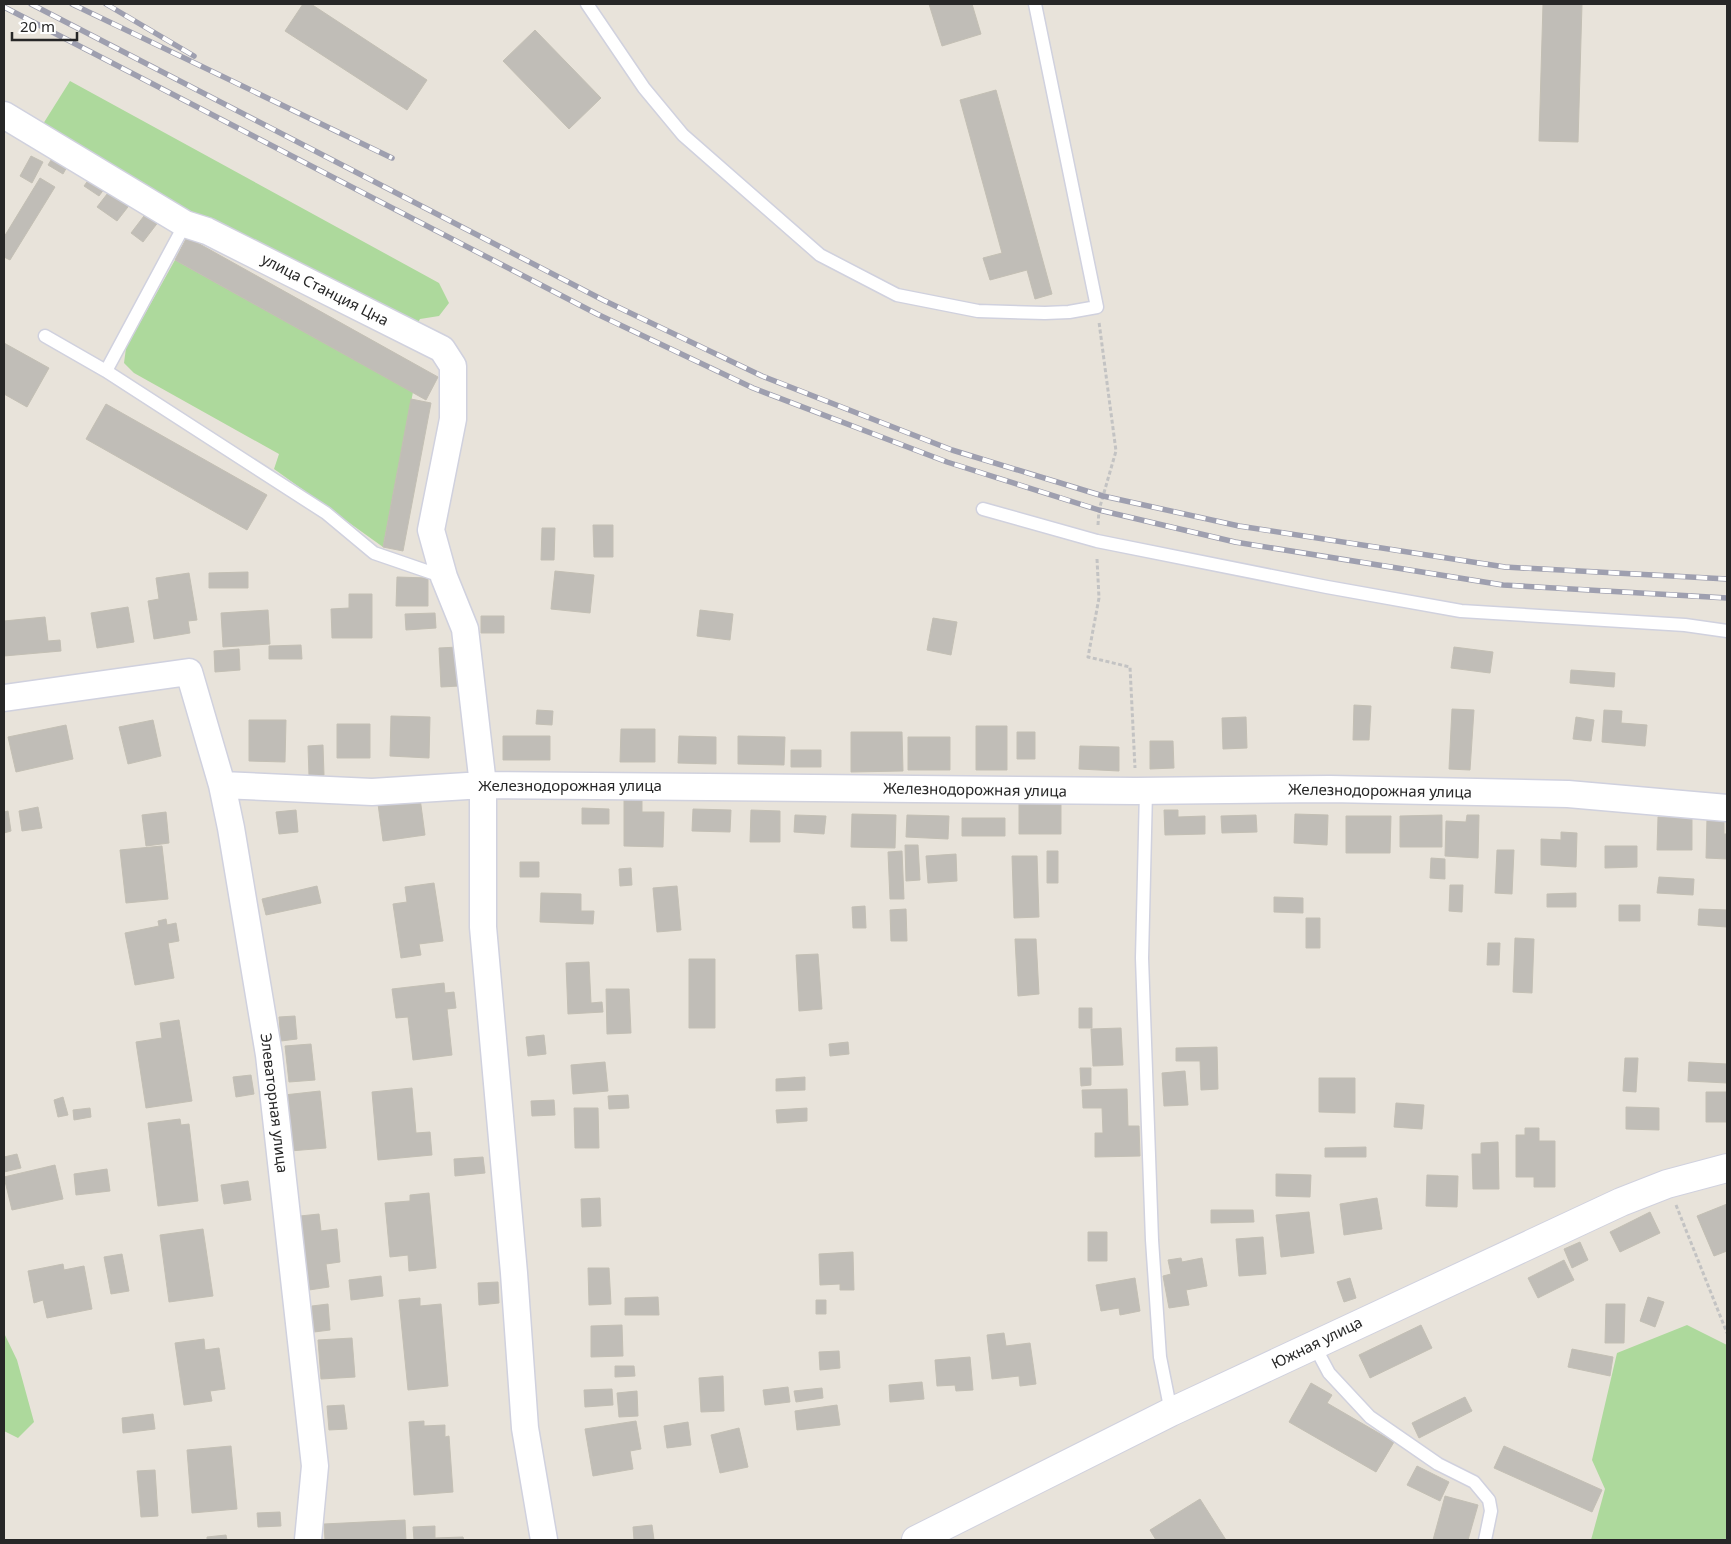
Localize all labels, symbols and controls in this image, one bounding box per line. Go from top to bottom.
scale bar [12,10,78,42]
text: 20 m [20,16,55,36]
street label: улица Станция Цна [258,248,392,330]
street label: Железнодорожная улица [478,775,662,795]
street label: Железнодорожная улица [883,777,1067,801]
street label: Железнодорожная улица [1288,778,1472,802]
street label: Элеваторная улица [256,1032,293,1174]
street label: Южная улица [1268,1311,1365,1373]

